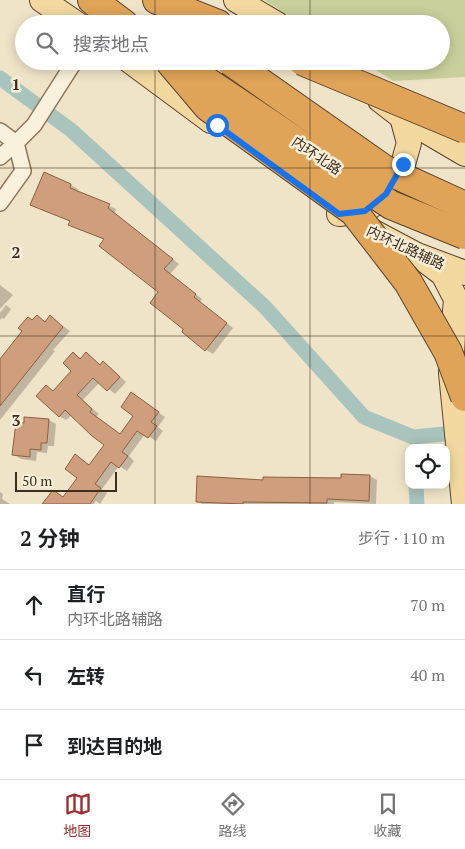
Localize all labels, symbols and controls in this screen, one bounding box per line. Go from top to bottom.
search box [15,15,450,70]
icon: search [33,29,61,57]
text: 搜索地点 [73,31,149,56]
text: 1 [11,73,21,95]
route start [206,114,229,137]
street label: 内环北路 [288,131,346,179]
route end [392,153,415,176]
street label: 内环北路辅路 [364,221,448,273]
text: 2 [11,241,21,263]
text: 3 [11,409,21,431]
map controls [405,444,450,489]
button: locate [405,444,450,489]
scale bar [15,469,118,492]
text: 50 m [22,471,52,490]
text: 2 分钟 [20,524,80,552]
text: 步行 · 110 m [358,527,445,549]
text: 直行 [67,581,105,606]
icon: ahead [20,591,48,619]
text: 70 m [410,594,445,616]
text: 内环北路辅路 [67,608,163,630]
icon: left [20,661,48,689]
text: 左转 [67,663,105,688]
text: 40 m [410,664,445,686]
icon: arrive [20,731,48,759]
text: 到达目的地 [67,733,162,758]
tab: 地图 [64,790,92,840]
tab: 路线 [219,790,247,840]
tab: 收藏 [374,790,402,840]

